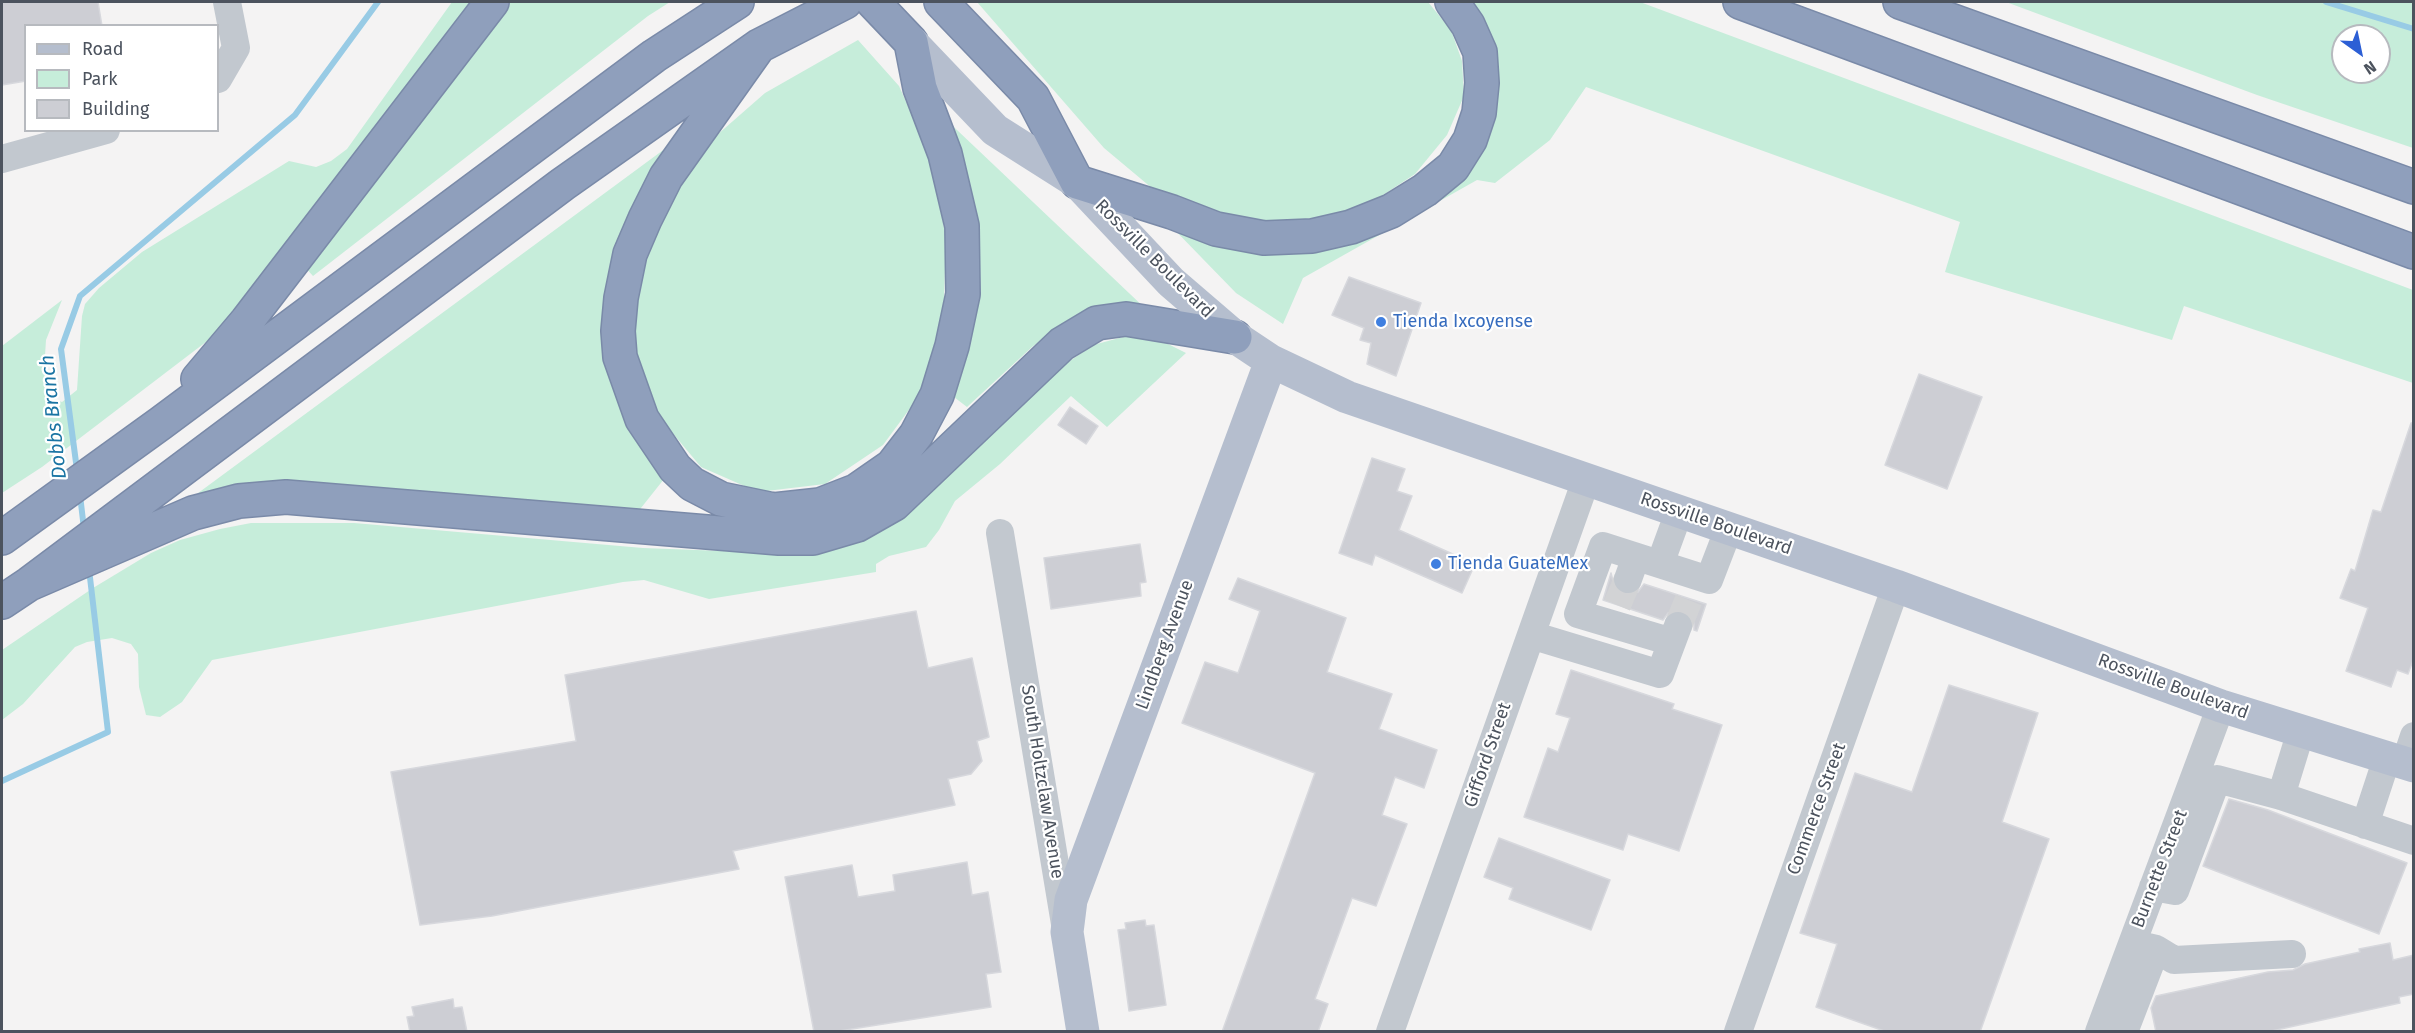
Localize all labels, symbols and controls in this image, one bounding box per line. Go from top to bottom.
legend [24,24,219,132]
north arrow [2331,24,2391,84]
text: Road [82,38,124,60]
text: N [2360,57,2380,79]
text: Park [82,68,117,90]
text: Building [82,98,149,120]
street label: Rossville Boulevard [1090,195,1218,323]
place label: Tienda Ixcoyense [1393,311,1533,333]
marker: Tienda Ixcoyense [1374,315,1388,329]
water label: Dobbs Branch [36,354,72,480]
street label: Rossville Boulevard [1637,488,1795,560]
place label: Tienda GuateMex [1448,553,1588,575]
marker: Tienda GuateMex [1429,557,1443,571]
street label: Lindberg Avenue [1132,577,1198,713]
street label: Rossville Boulevard [2095,650,2251,724]
street label: South Holtzclaw Avenue [1016,684,1068,880]
street label: Gifford Street [1460,700,1516,810]
street label: Commerce Street [1783,740,1851,878]
street label: Burnette Street [2128,807,2192,931]

